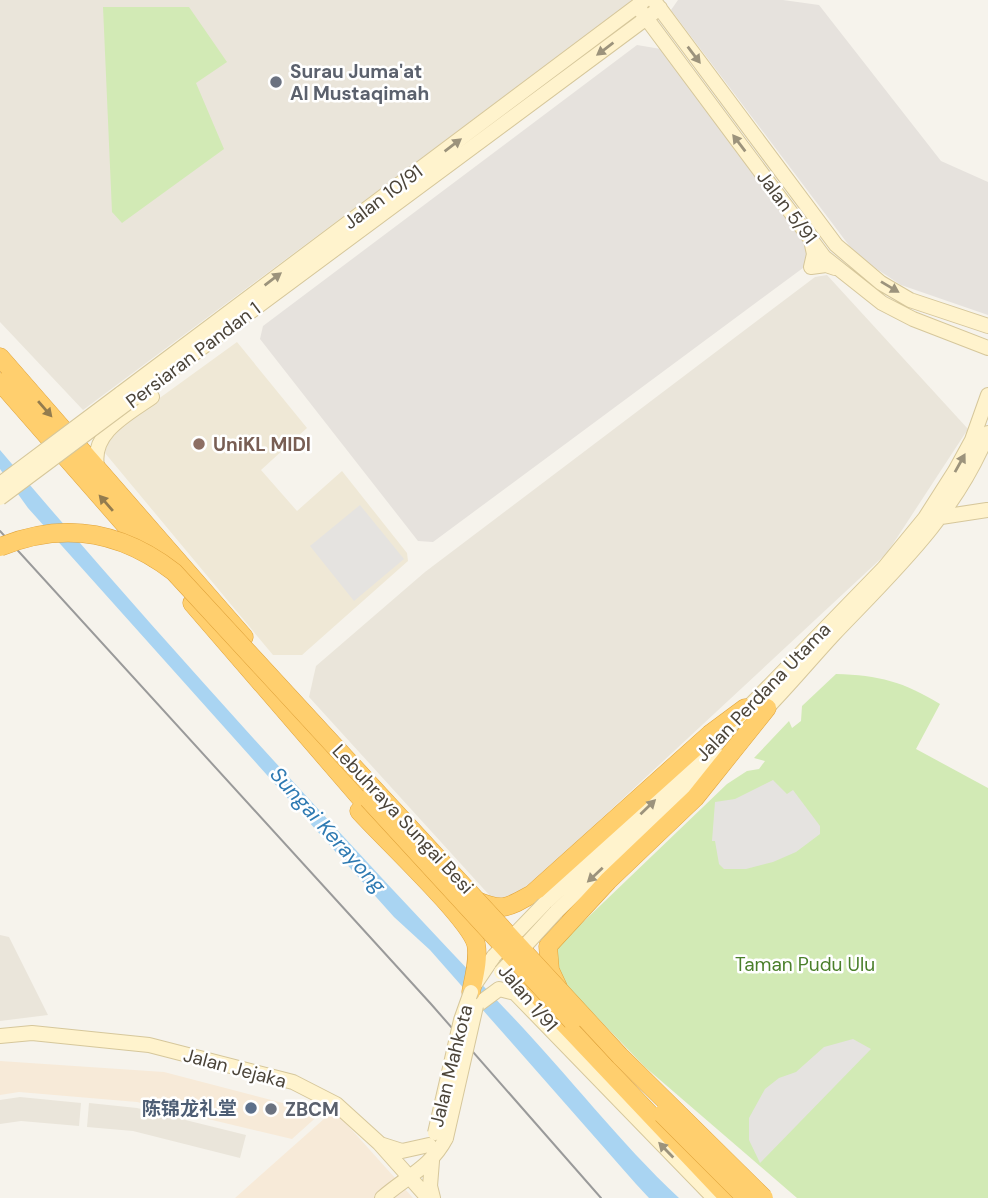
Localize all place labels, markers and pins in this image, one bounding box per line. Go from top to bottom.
place label: Surau Juma'at Al Mustaqimah [290,59,429,106]
marker: Surau Juma'at Al Mustaqimah [268,74,284,90]
place label: UniKL MIDI [213,432,311,457]
marker: UniKL MIDI [191,436,207,452]
place label: 陈锦龙礼堂 [142,1096,237,1121]
place label: ZBCM [285,1097,339,1122]
marker: 陈锦龙礼堂 [243,1100,259,1116]
marker: ZBCM [263,1101,279,1117]

